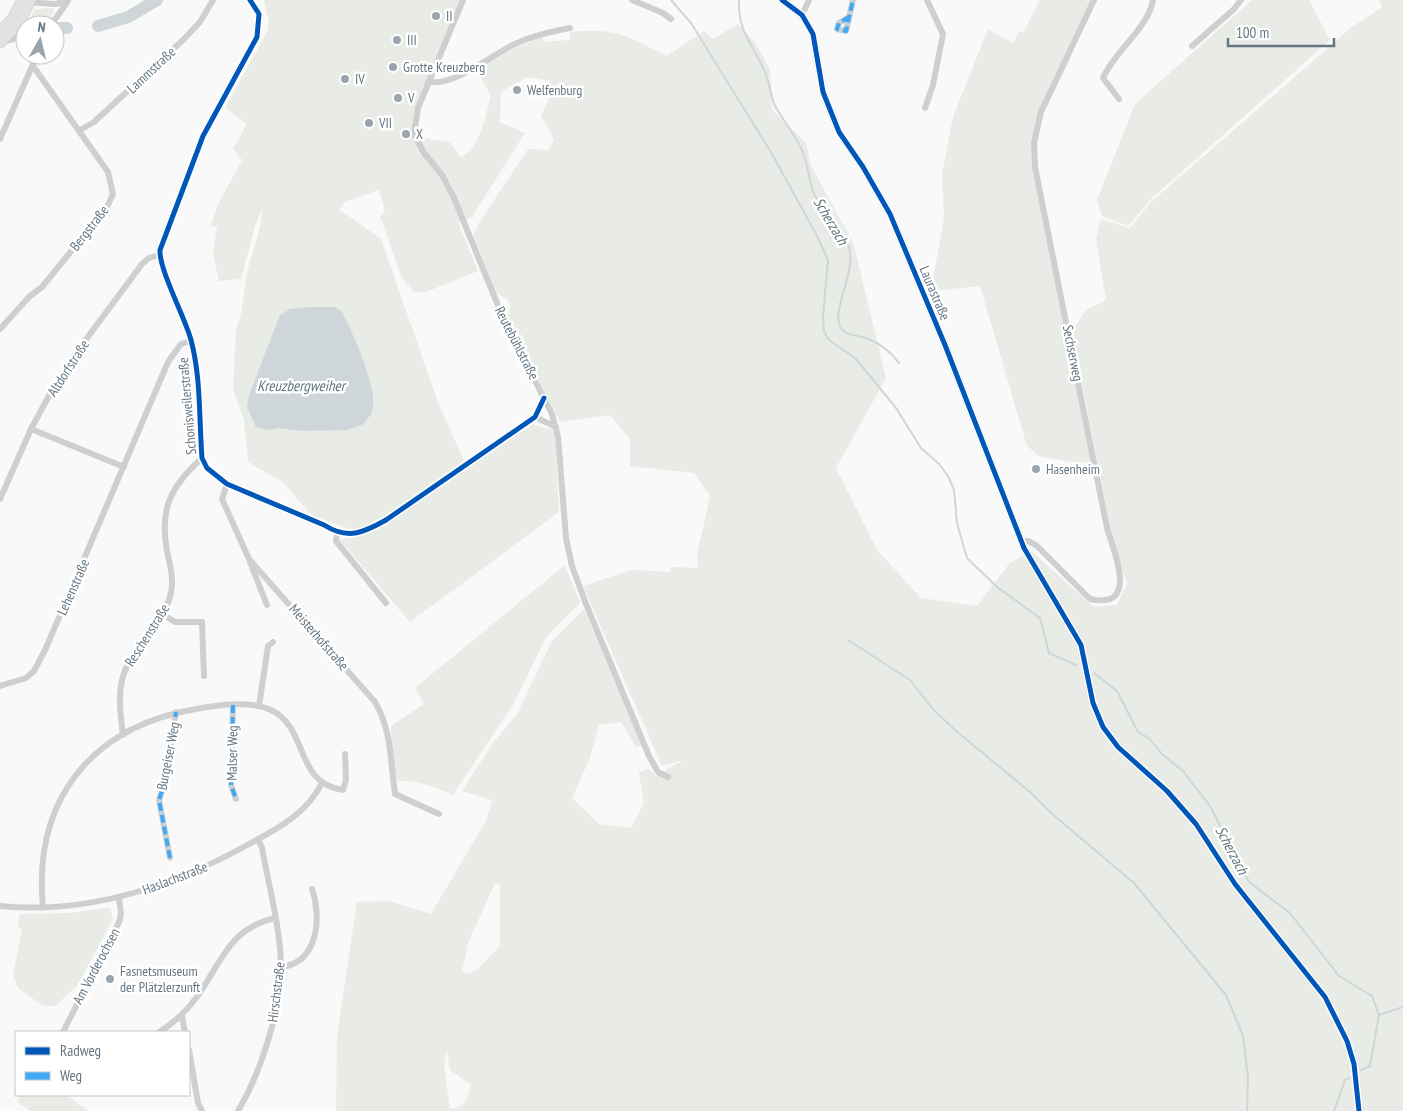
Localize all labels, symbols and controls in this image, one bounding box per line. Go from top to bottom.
place label: II [446,7,453,25]
marker: II [430,10,442,22]
north arrow [15,15,65,65]
scale bar [1228,15,1334,47]
text: N [37,18,47,37]
text: 100 m [1236,23,1269,42]
place label: III [407,31,417,49]
marker: III [391,34,403,46]
street label: Lammstraße [123,43,179,97]
place label: Grotte Kreuzberg [403,58,485,76]
marker: Grotte Kreuzberg [387,61,399,73]
place label: IV [355,70,365,88]
marker: IV [339,73,351,85]
place label: Welfenburg [527,81,582,99]
marker: Welfenburg [511,84,523,96]
place label: V [407,89,415,107]
marker: V [392,92,404,104]
place label: VII [378,114,392,132]
marker: VII [363,117,375,129]
place label: X [416,125,423,143]
marker: X [400,128,412,140]
water label: Scherzach [809,194,853,249]
street label: Bergstraße [66,201,113,254]
street label: Laurastraße [916,263,955,323]
street label: Reutebühlstraße [491,303,543,383]
street label: Sechserweg [1059,323,1087,383]
street label: Altdorfstraße [43,336,93,400]
street label: Schonisweilerstraße [174,356,200,455]
water label: Kreuzbergweiher [257,376,347,395]
place label: Hasenheim [1046,460,1100,478]
marker: Hasenheim [1030,463,1042,475]
street label: Lehenstraße [53,556,93,618]
street label: Reschenstraße [121,600,173,670]
street label: Meisterhofstraße [285,600,353,674]
street label: Burgeiser Weg [153,720,183,792]
street label: Malser Weg [223,725,241,781]
water label: Scherzach [1211,823,1253,879]
street label: Haslachstraße [140,857,210,899]
street label: Am Vorderochsen [68,925,124,1007]
street label: Hirschstraße [263,960,289,1023]
place label: Fasnetsmuseum der Plätzlerzunft [120,962,200,996]
marker: Fasnetsmuseum der Plätzlerzunft [104,973,116,985]
legend [15,1031,190,1096]
text: Radweg [60,1041,101,1060]
text: Weg [60,1066,82,1085]

